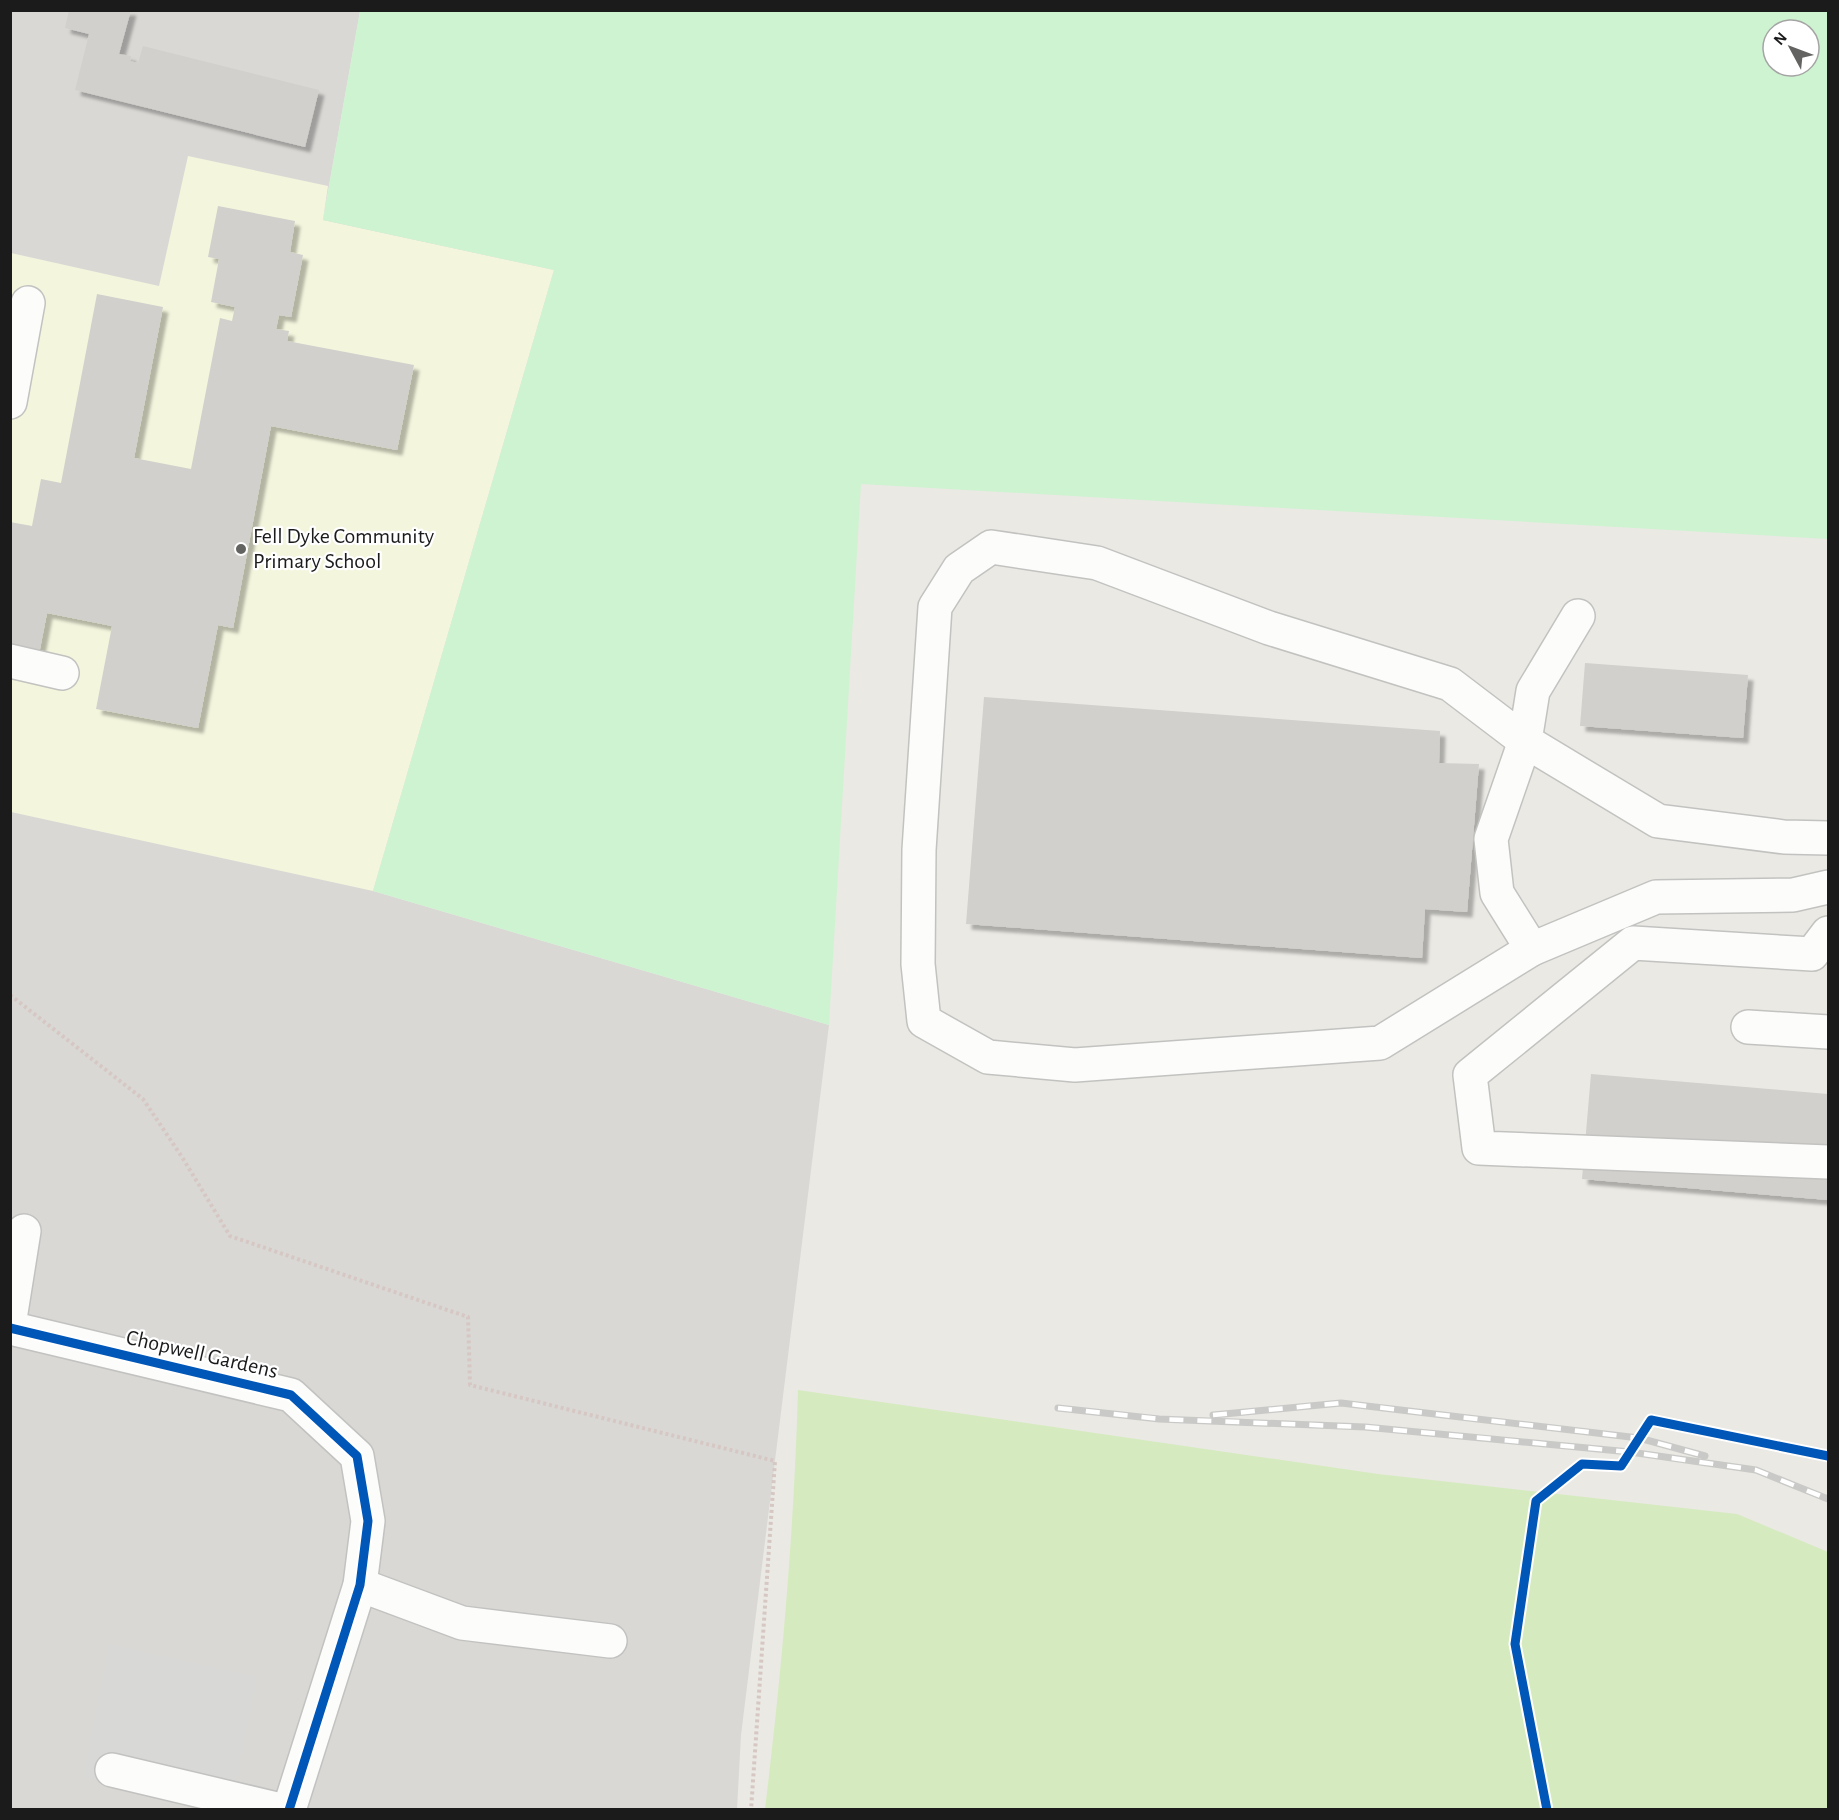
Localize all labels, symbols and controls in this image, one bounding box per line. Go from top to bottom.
north arrow [1761,18,1821,78]
text: N [1771,29,1790,48]
place label: Fell Dyke Community Primary School [253,525,435,572]
marker: Fell Dyke Community Primary School [234,542,248,556]
street label: Chopwell Gardens [124,1326,280,1382]

